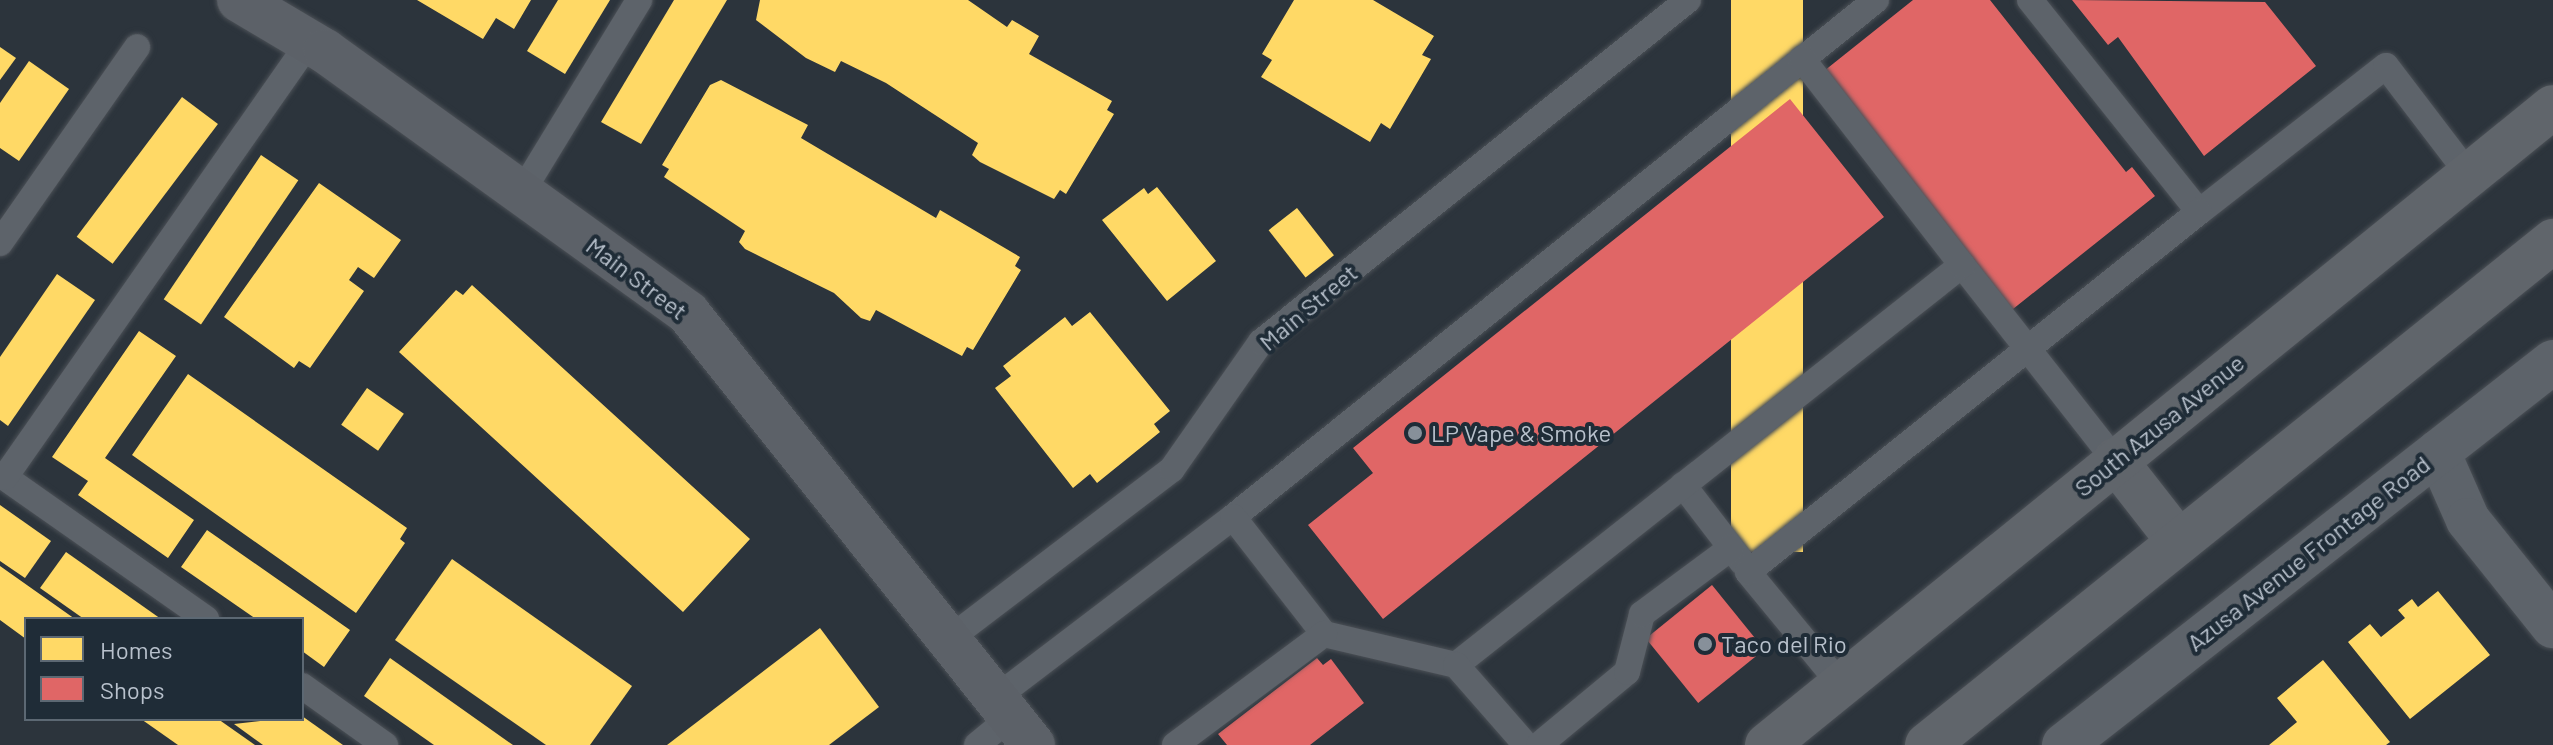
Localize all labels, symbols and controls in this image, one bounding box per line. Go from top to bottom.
street label: Main Street [581,231,693,325]
street label: Main Street [1253,258,1363,356]
street label: South Azusa Avenue [2069,348,2249,502]
place label: LP Vape & Smoke [1431,419,1611,447]
marker: LP Vape & Smoke [1406,424,1424,442]
street label: Azusa Avenue Frontage Road [2181,449,2435,657]
legend [24,617,304,721]
place label: Taco del Rio [1721,630,1847,658]
text: Homes [100,635,173,664]
marker: Taco del Rio [1696,635,1714,653]
text: Shops [100,675,165,704]

